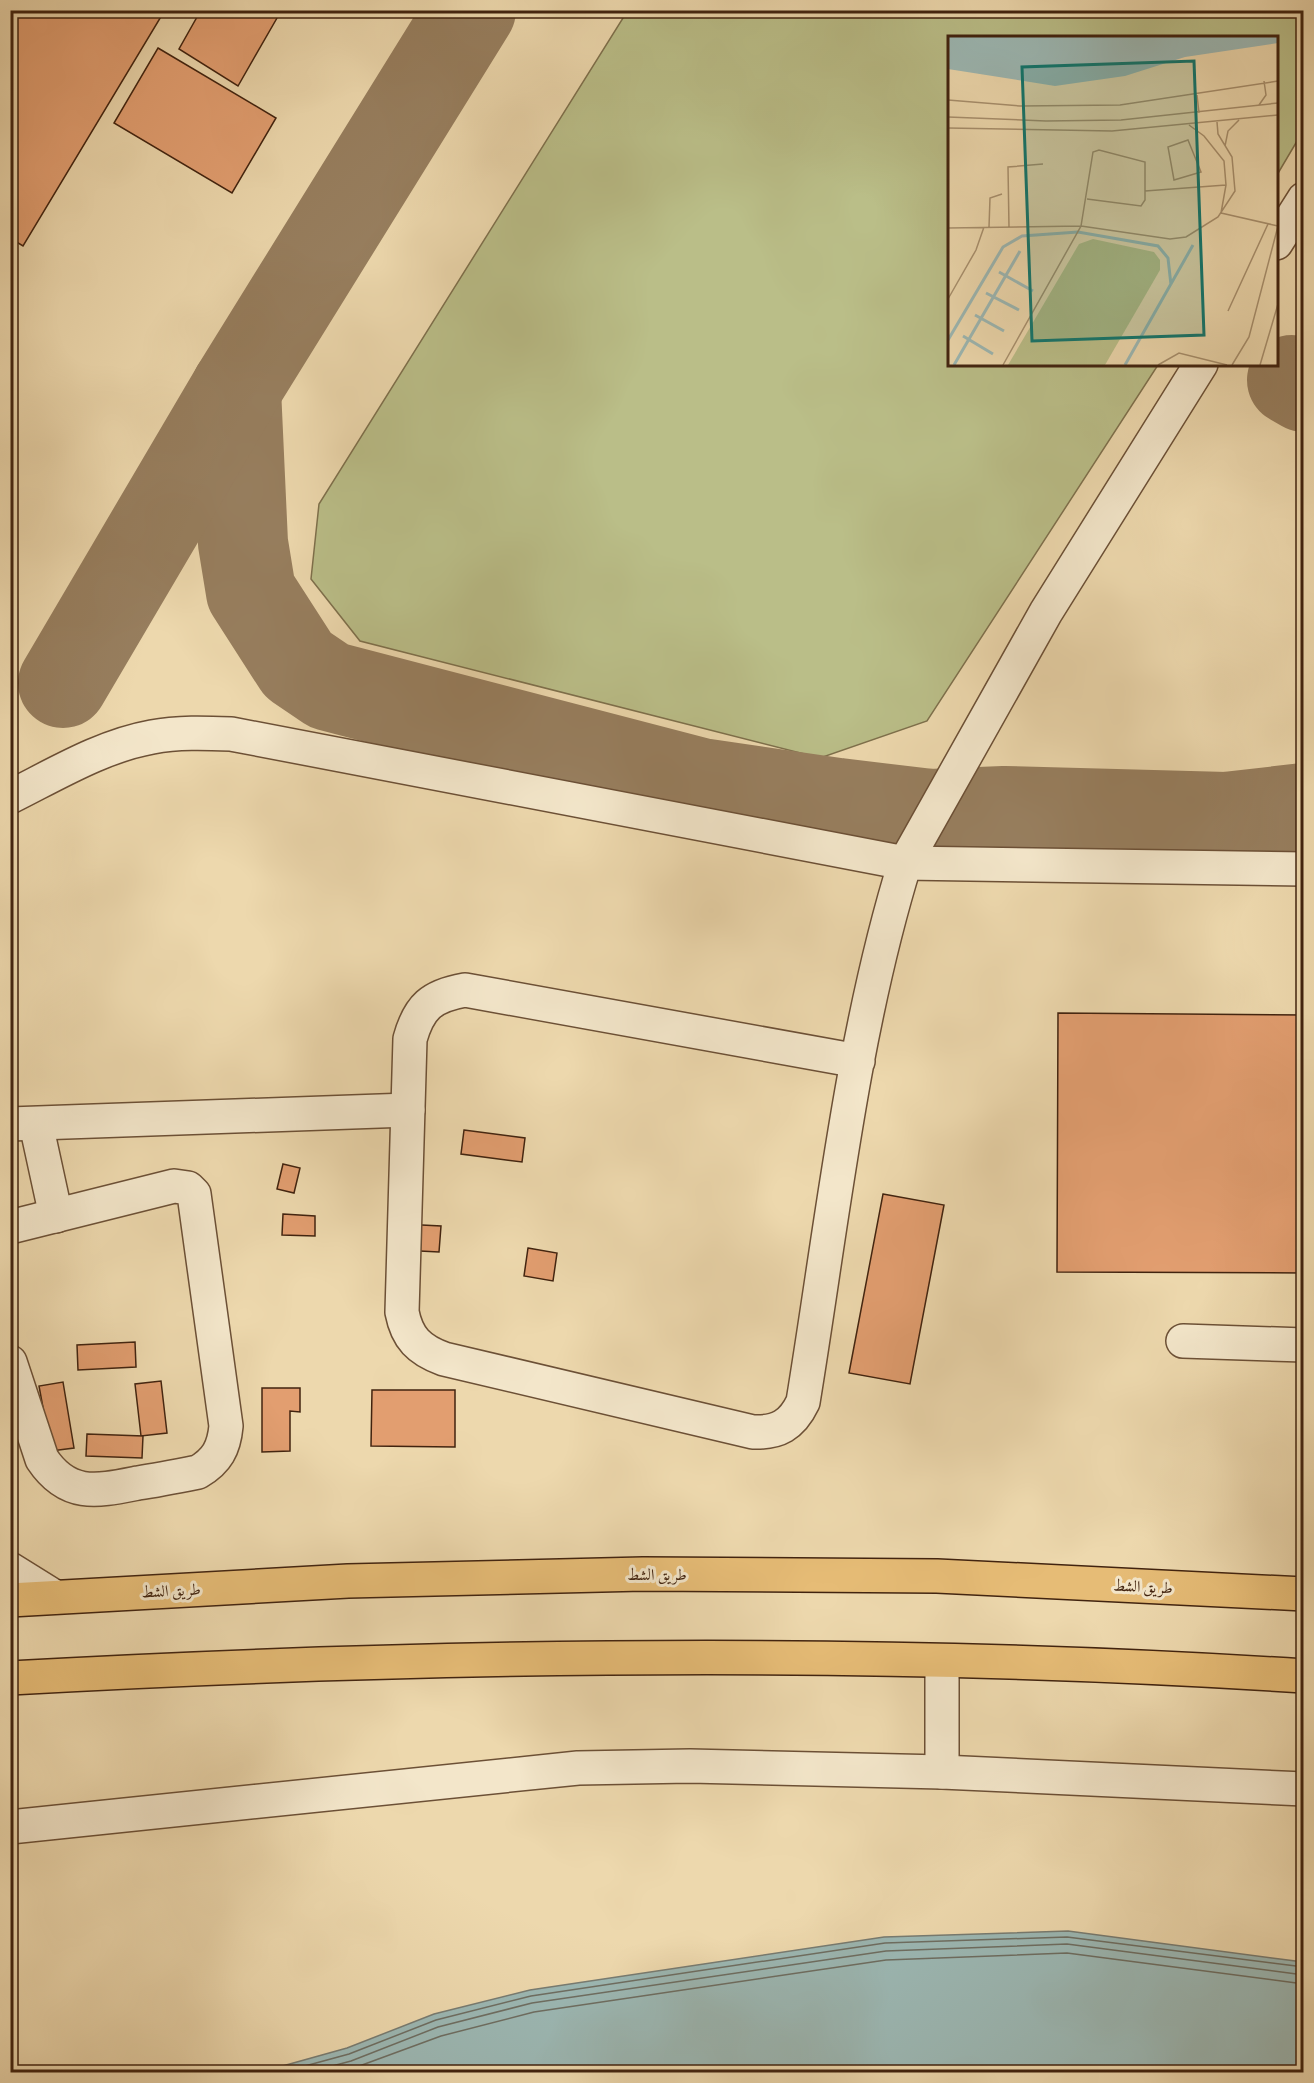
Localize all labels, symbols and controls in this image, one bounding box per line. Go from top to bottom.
inset map [948,36,1278,366]
street label: طريق الشط [627,1564,687,1586]
street label: طريق الشط [1113,1574,1173,1600]
street label: طريق الشط [141,1578,201,1604]

